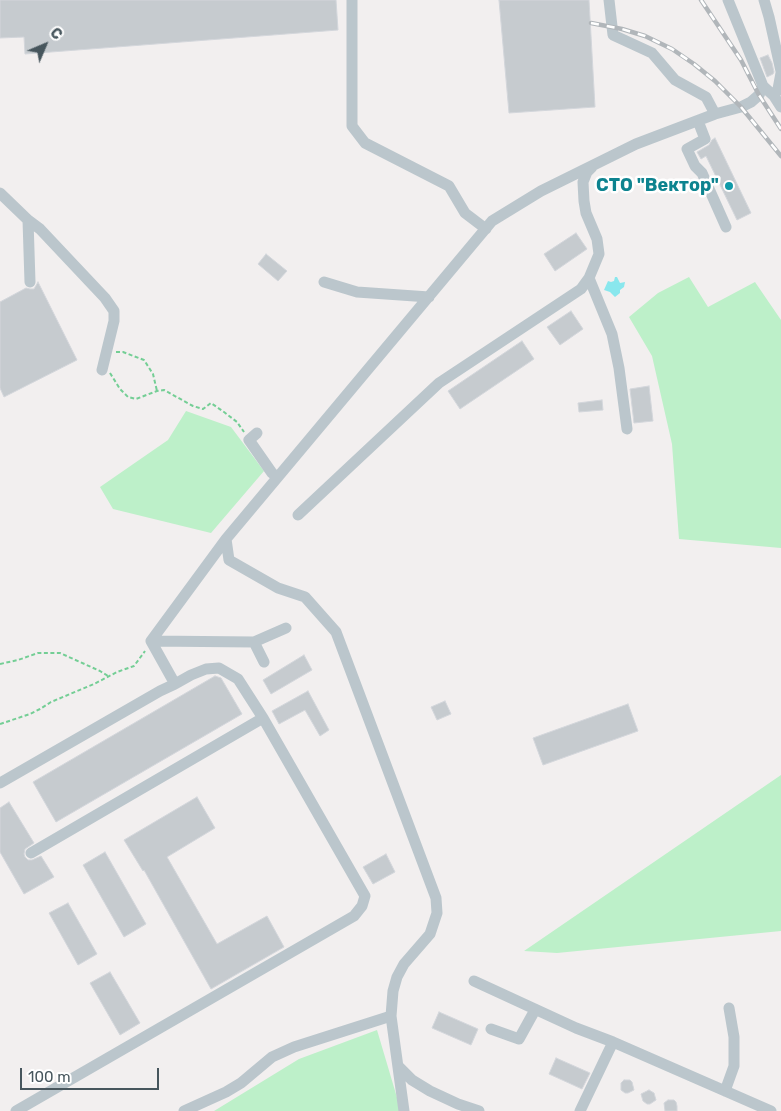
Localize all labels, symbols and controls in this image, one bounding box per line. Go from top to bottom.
north arrow [20,20,70,70]
text: С [46,25,65,44]
place label: СТО "Вектор" [596,175,719,197]
marker: СТО "Вектор" [723,180,735,192]
scale bar [22,1058,161,1090]
text: 100 m [28,1068,70,1086]

